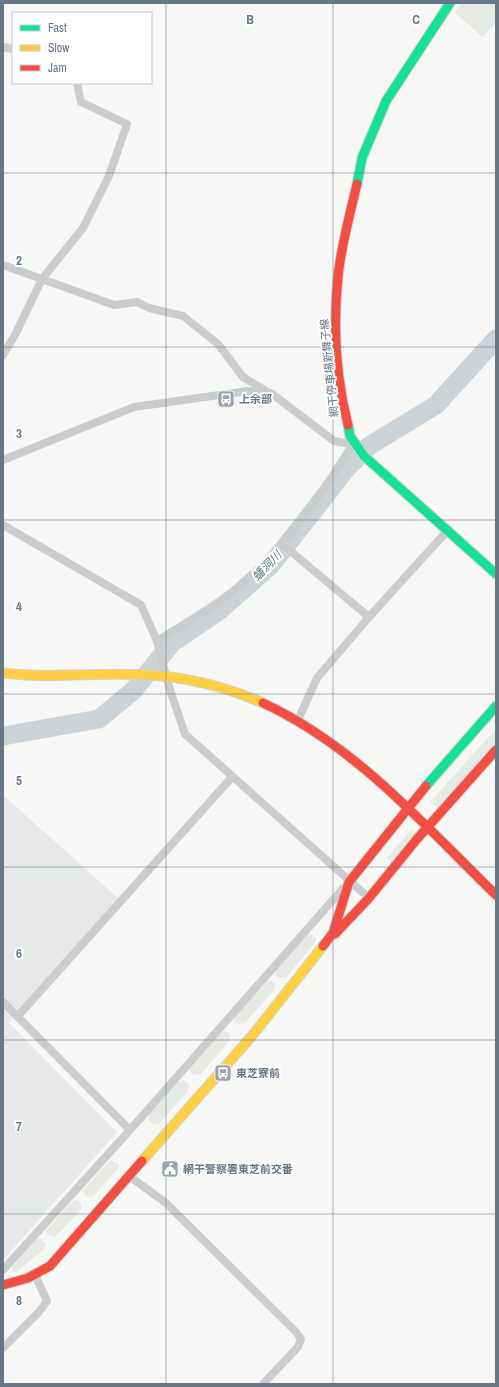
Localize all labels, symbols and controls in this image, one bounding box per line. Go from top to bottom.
text: B [246,11,254,28]
text: C [412,11,420,28]
legend [12,12,152,84]
text: Fast [48,20,67,36]
text: Slow [48,40,70,56]
text: Jam [48,60,67,76]
text: 2 [16,252,22,269]
street label: 網干停車場新舞子線 [317,318,341,418]
bus stop icon: 上余部 [216,389,236,409]
place label: 上余部 [239,392,272,406]
text: 3 [16,425,22,442]
water label: 蟠洞川 [249,546,287,585]
text: 4 [16,598,22,615]
text: 5 [16,772,22,789]
text: 6 [16,945,22,962]
bus stop icon: 東芝寮前 [213,1063,233,1083]
place label: 東芝寮前 [236,1066,280,1080]
text: 7 [16,1118,22,1135]
public building icon: 網干警察署東芝前交番 [160,1159,180,1179]
place label: 網干警察署東芝前交番 [183,1162,293,1176]
text: 8 [16,1292,22,1309]

